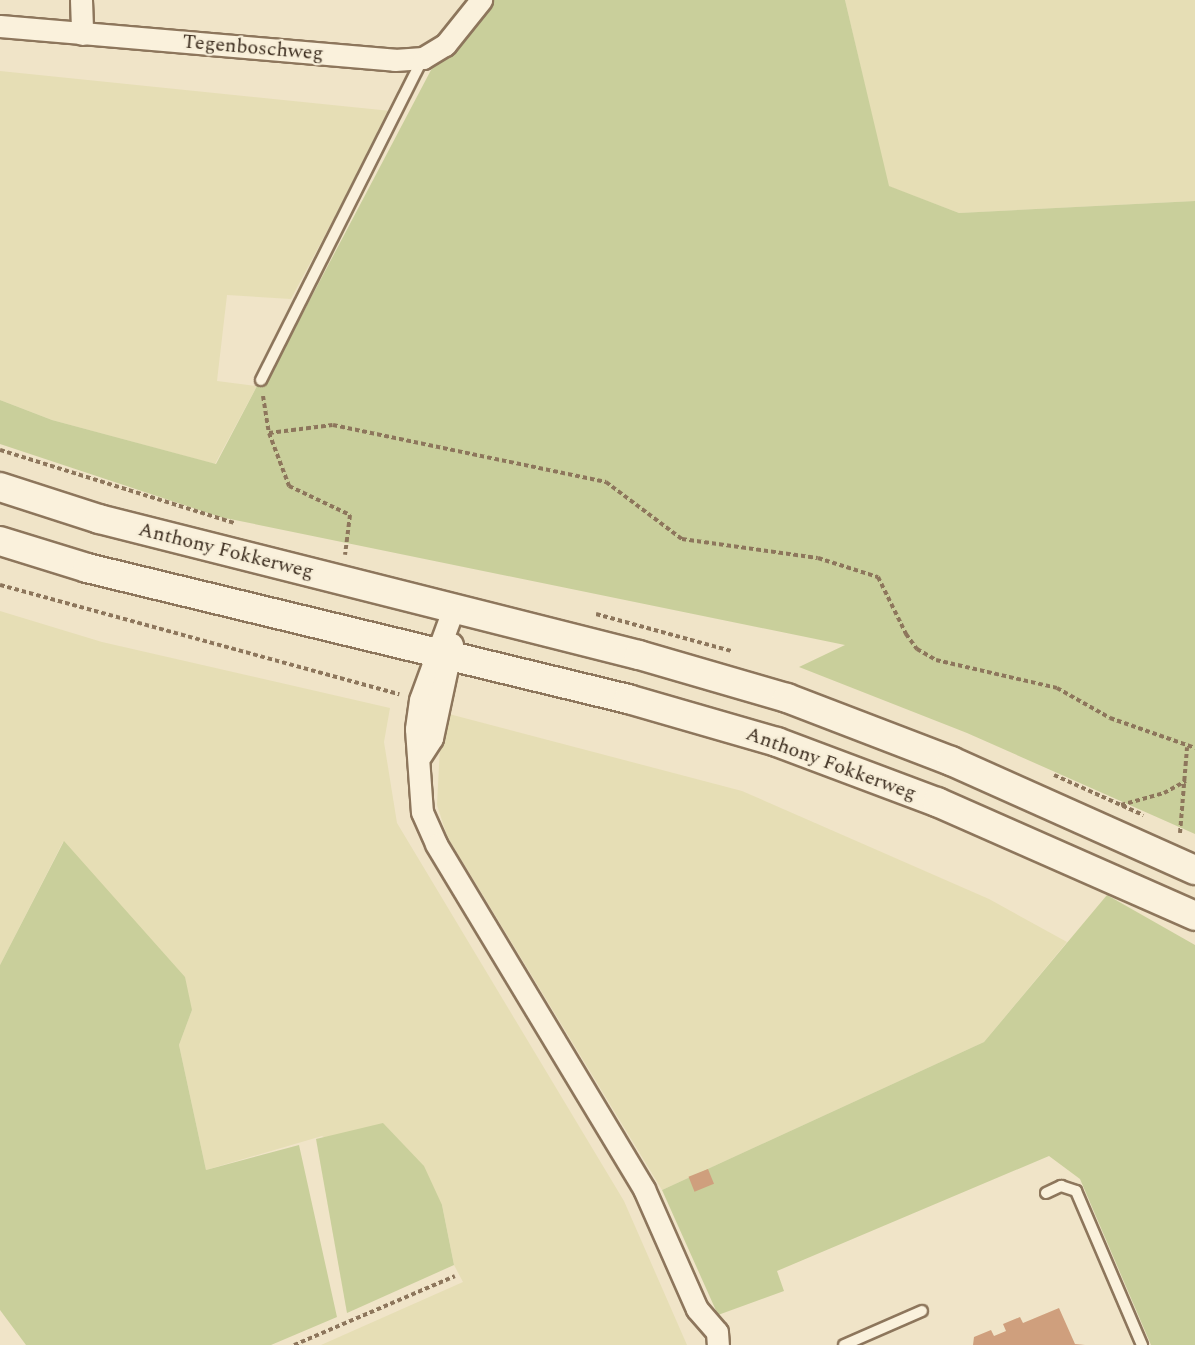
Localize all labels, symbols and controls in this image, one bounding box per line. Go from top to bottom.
street label: Tegenboschweg [182,30,324,66]
street label: Anthony Fokkerweg [136,518,316,584]
street label: Anthony Fokkerweg [742,722,920,806]

